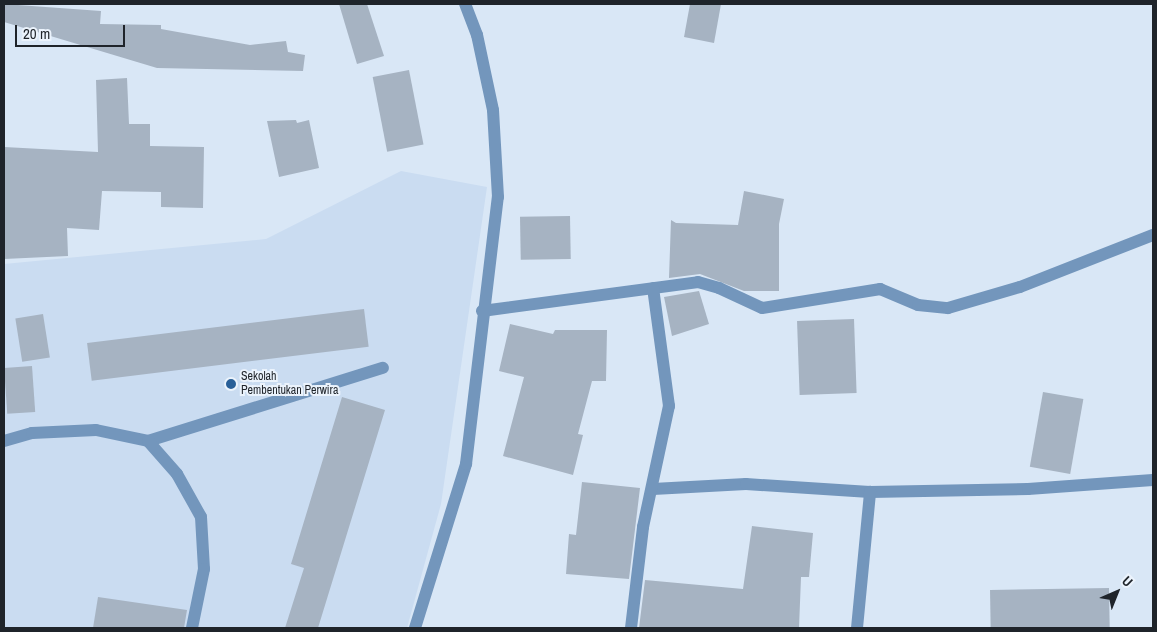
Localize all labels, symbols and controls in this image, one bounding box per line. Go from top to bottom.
scale bar [18,15,128,47]
text: 20 m [23,23,50,44]
place label: Sekolah Pembentukan Perwira [241,370,338,398]
marker: Sekolah Pembentukan Perwira [225,378,237,390]
north arrow [1092,567,1142,617]
text: U [1118,572,1137,591]

